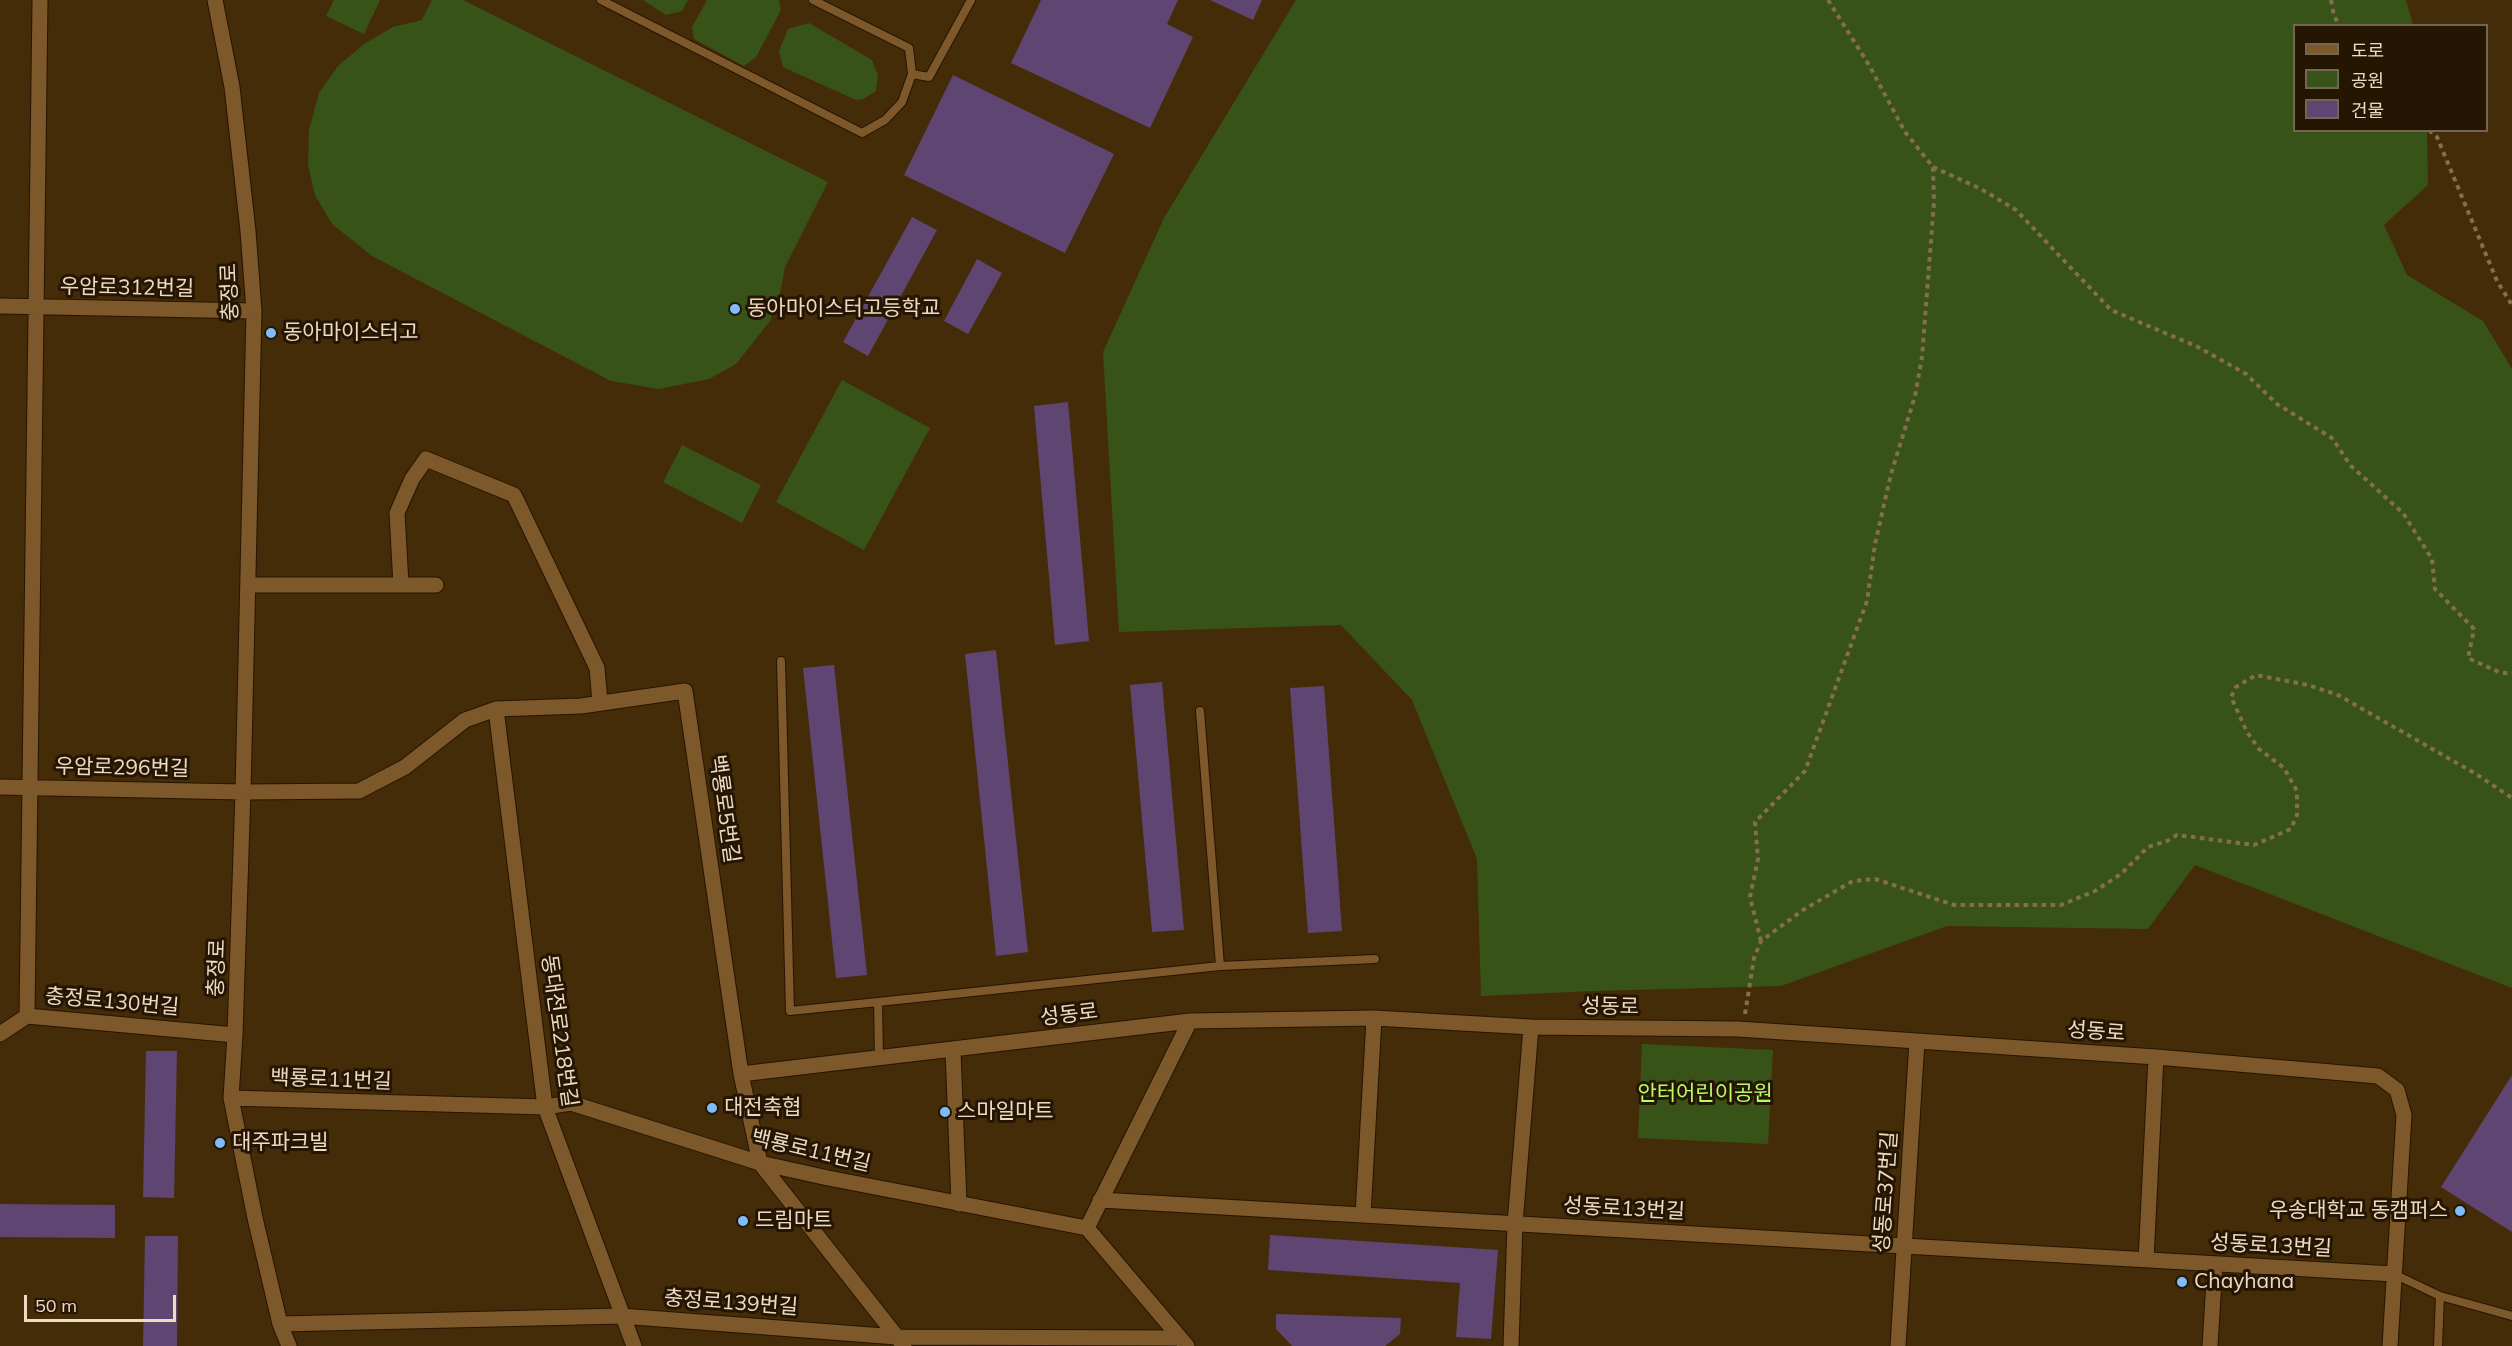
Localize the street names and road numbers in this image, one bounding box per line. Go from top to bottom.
street label: 충정로 [216,263,244,321]
street label: 우암로312번길 [60,274,194,302]
street label: 백룡로5번길 [704,753,744,865]
street label: 우암로296번길 [55,754,189,782]
street label: 충정로 [203,939,231,997]
street label: 동대전로218번길 [536,953,582,1109]
street label: 충정로130번길 [44,984,180,1020]
street label: 성동로 [1581,994,1639,1020]
street label: 성동로 [1039,999,1099,1031]
street label: 성동로 [2066,1017,2126,1047]
street label: 백룡로11번길 [270,1065,392,1095]
street label: 백룡로11번길 [749,1125,873,1177]
street label: 성동로37번길 [1869,1130,1903,1254]
street label: 성동로13번길 [1563,1193,1685,1225]
street label: 성동로13번길 [2210,1230,2332,1262]
street label: 충정로139번길 [663,1286,799,1320]

